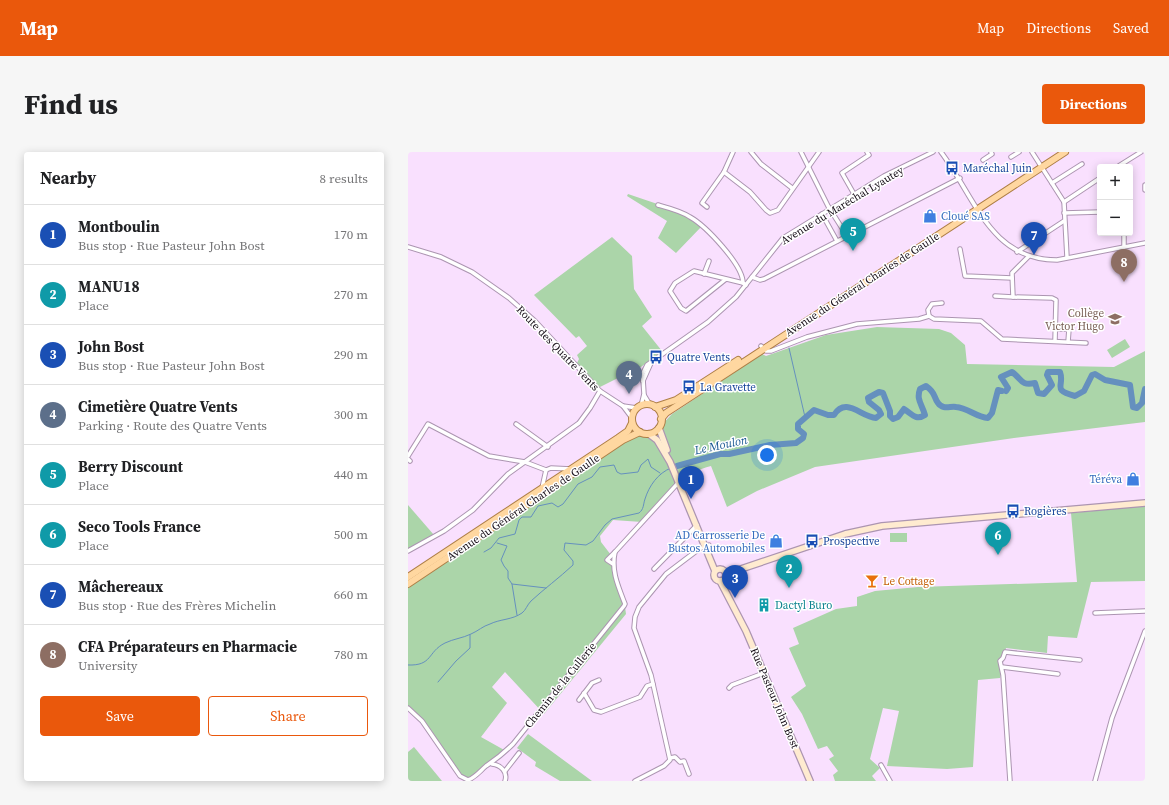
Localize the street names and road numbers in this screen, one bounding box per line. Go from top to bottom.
street label: Avenue du Maréchal Lyautey [778,163,907,248]
street label: Avenue du Général Charles de Gaulle [782,229,943,340]
street label: Route des Quatre Vents [513,302,603,394]
street label: Avenue du Général Charles de Gaulle [444,450,603,564]
street label: Chemin de la Cullerie [521,639,600,731]
street label: Rue Pasteur John Bost [747,645,803,751]

